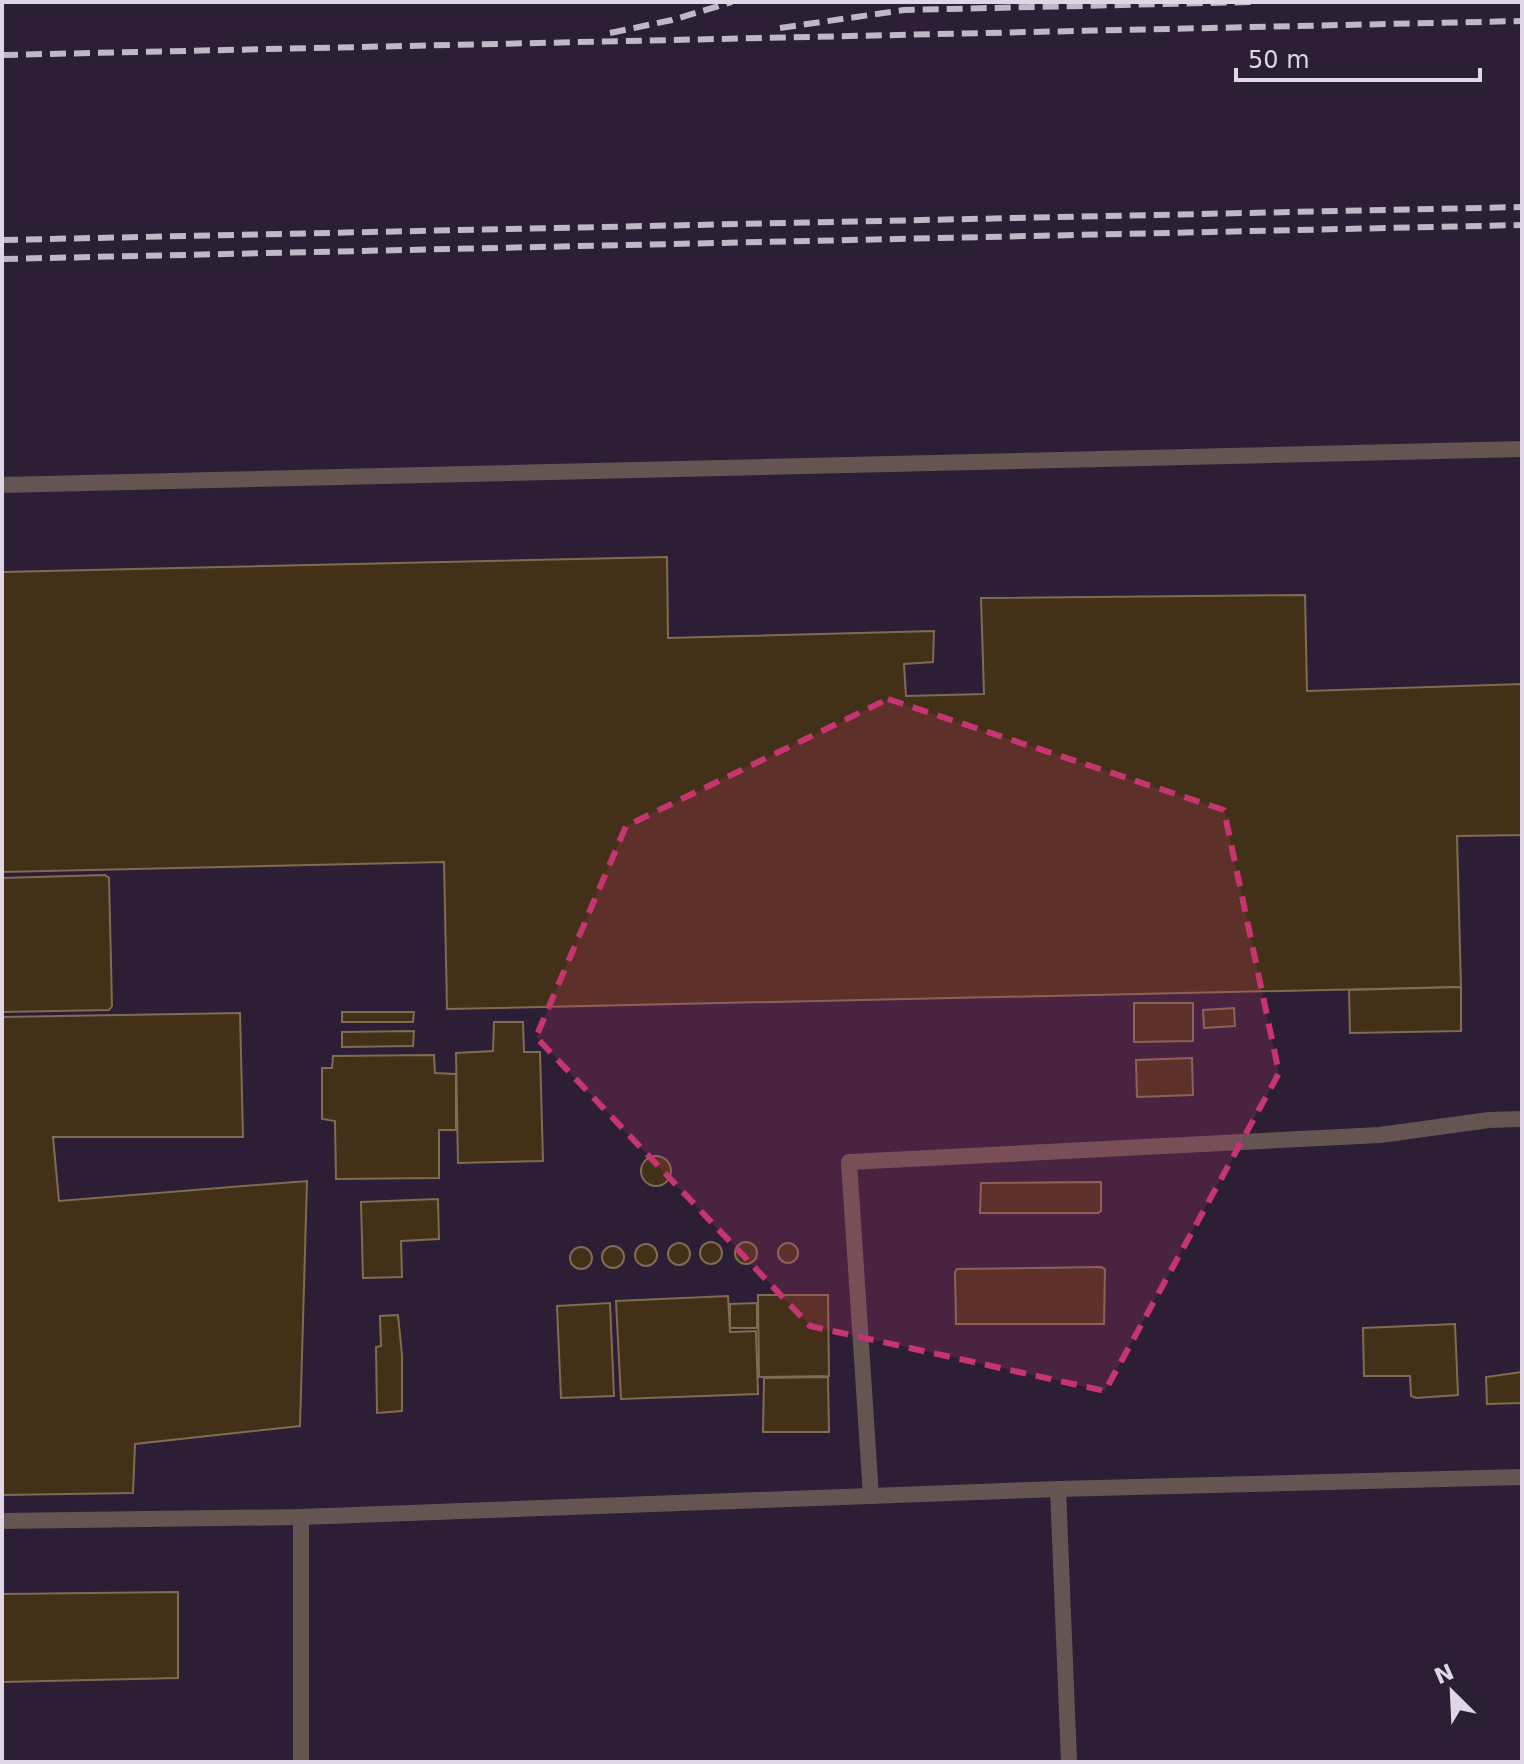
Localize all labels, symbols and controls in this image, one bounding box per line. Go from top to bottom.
scale bar [1236,32,1480,82]
text: 50 m [1248,46,1310,74]
north arrow [1412,1652,1492,1732]
text: N [1431,1659,1458,1689]

